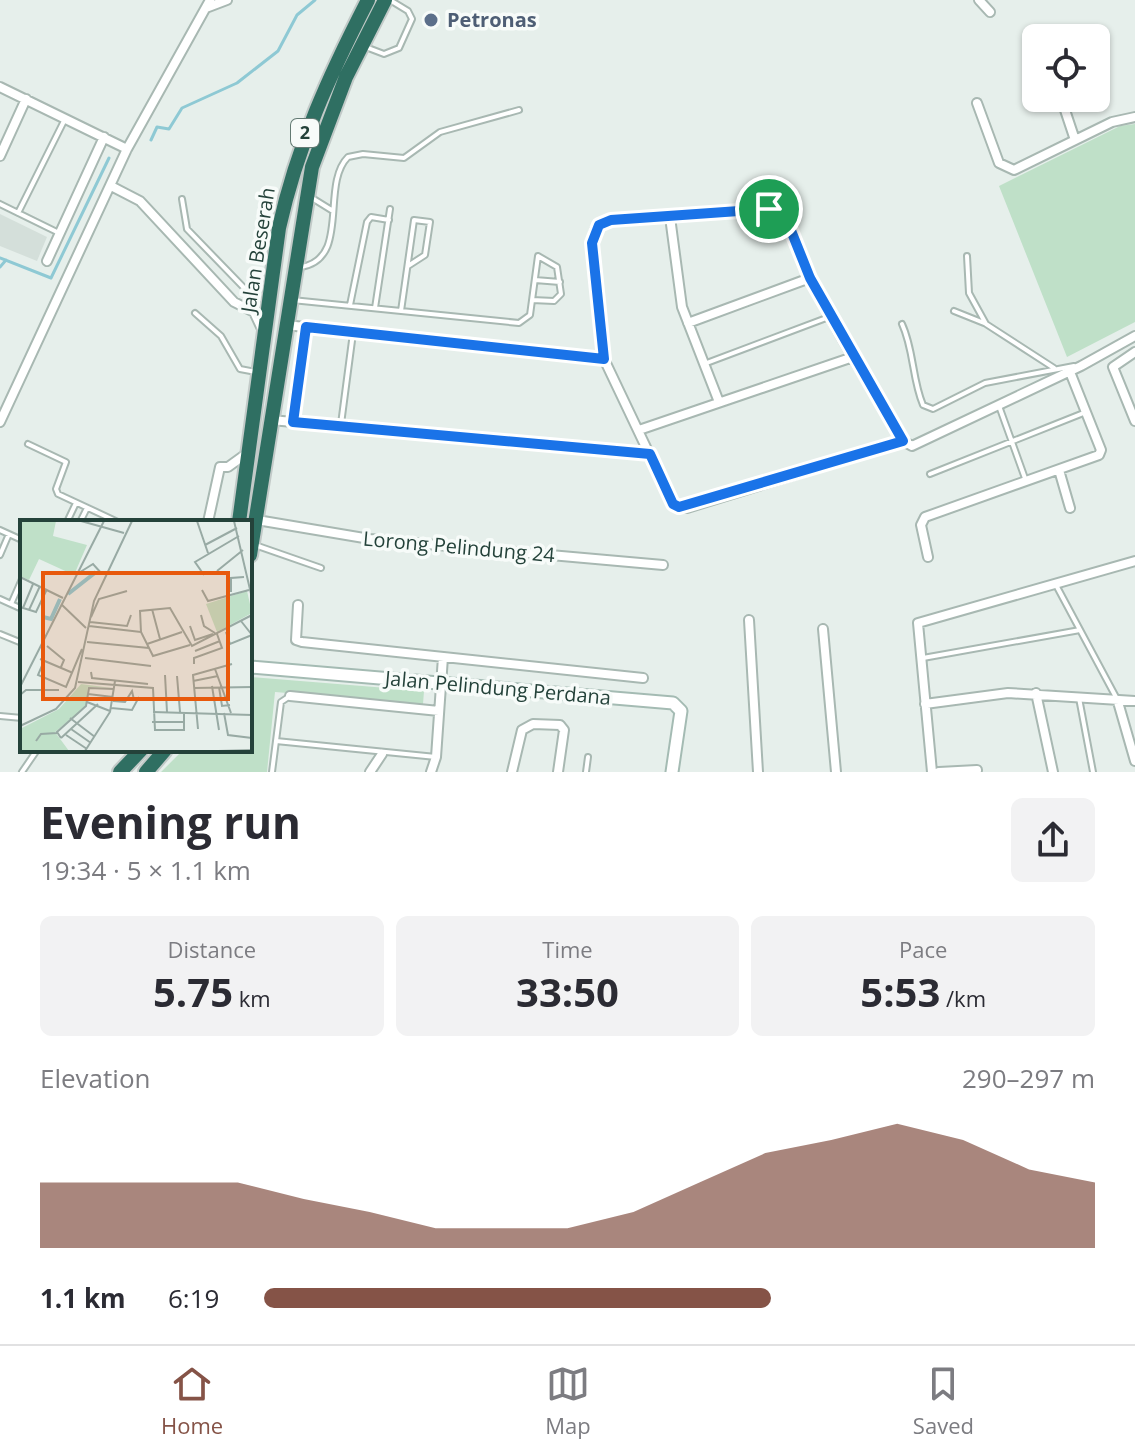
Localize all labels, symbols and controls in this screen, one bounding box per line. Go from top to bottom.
place label: Petronas [447,6,537,33]
marker: Petronas [422,11,440,29]
map controls [1022,24,1110,112]
button: locate [1022,24,1110,112]
road number: 2 [291,119,319,147]
pin [735,175,803,243]
street label: Jalan Beserah [234,185,281,317]
icon: arrive [747,187,791,231]
inset map [20,520,252,752]
street label: Lorong Pelindung 24 [362,525,557,568]
street label: Jalan Pelindung Perdana [382,664,612,711]
text: Evening run [40,792,301,852]
button: share [1011,798,1095,882]
text: 19:34 · 5 × 1.1 km [40,852,251,888]
text: Distance [168,934,256,964]
text: Time [542,934,593,964]
text: Pace [899,934,947,964]
text: 5.75 [153,964,233,1019]
text: 33:50 [516,964,619,1019]
text: 5:53 [860,964,940,1019]
text: km [233,983,271,1013]
text: /km [940,983,986,1013]
text: Elevation [40,1060,150,1096]
text: 290–297 m [962,1060,1095,1096]
text: 1.1 km [40,1280,126,1316]
text: 6:19 [168,1280,219,1316]
tab: Home [161,1362,223,1440]
tab: Map [545,1362,591,1440]
tab: Saved [913,1362,974,1440]

